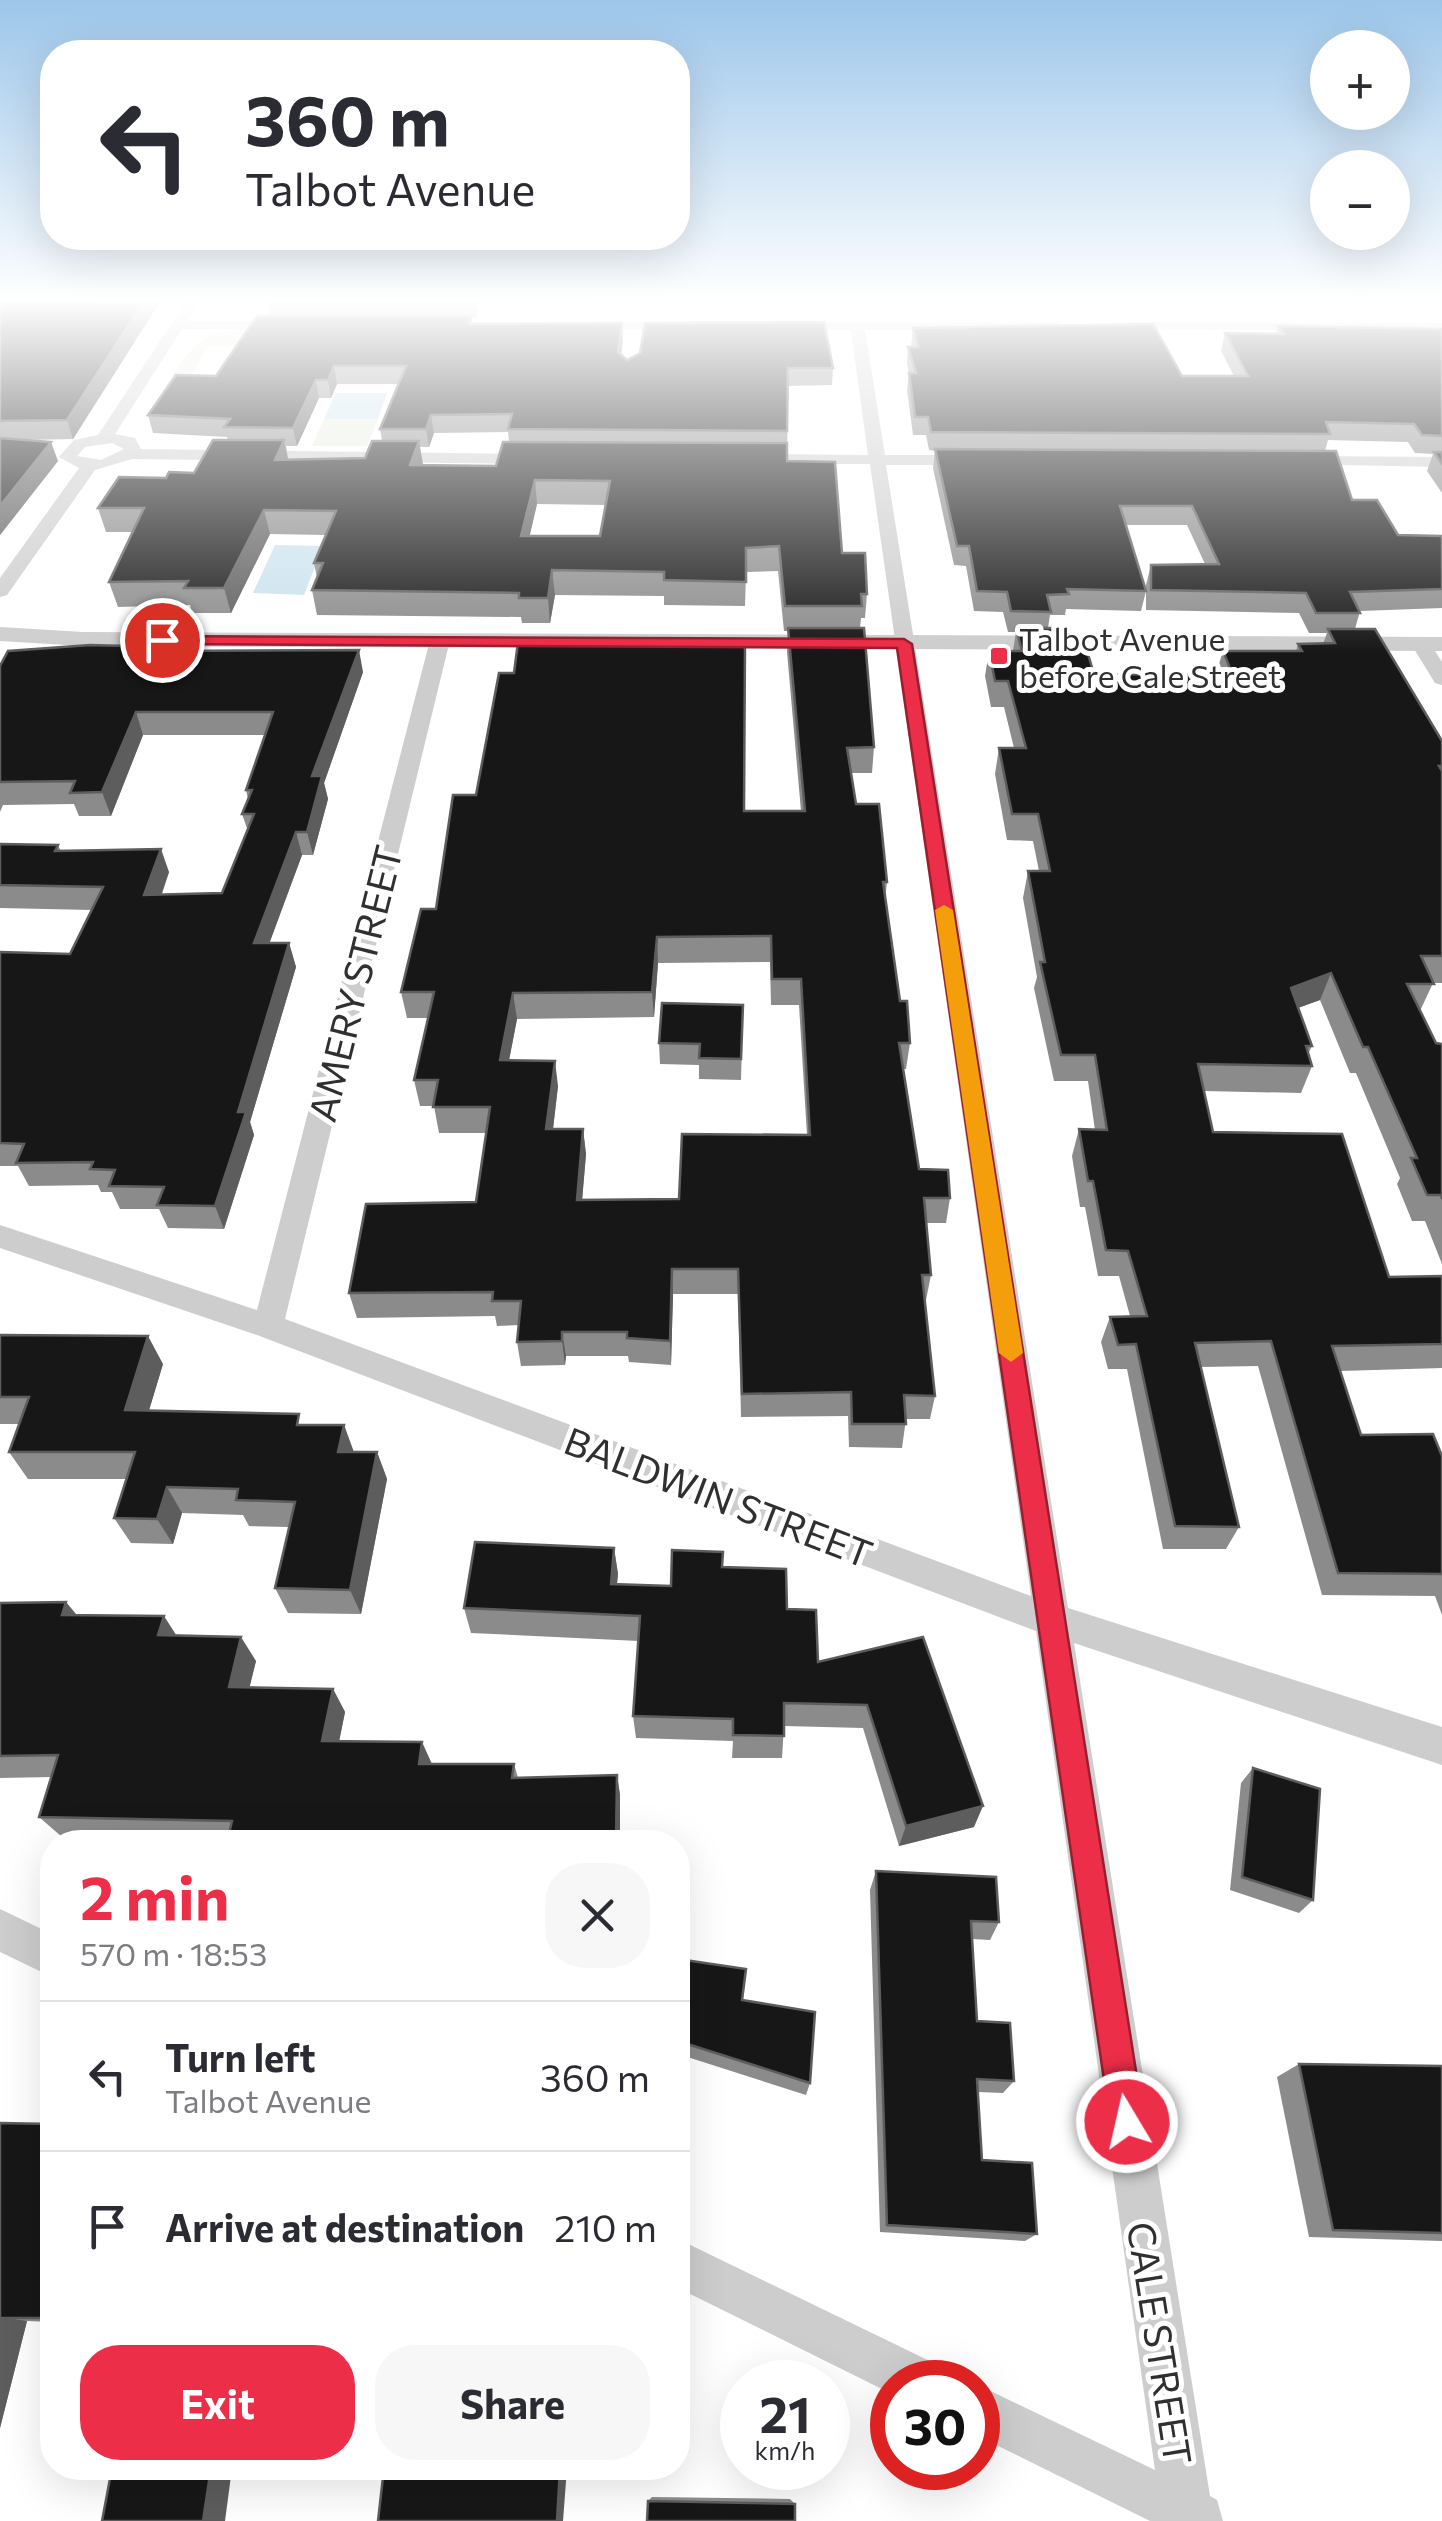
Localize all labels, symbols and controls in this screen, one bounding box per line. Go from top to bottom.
map controls [1310,30,1410,250]
button: + [1310,30,1410,130]
text: 360 m [245,75,450,160]
icon: left [80,80,210,210]
button: − [1310,150,1410,250]
text: Talbot Avenue [245,160,535,215]
pin [120,598,205,683]
icon: arrive [135,613,190,668]
place label: Talbot Avenue before Cale Street [1019,618,1281,695]
marker: Talbot Avenue before Cale Street [988,645,1010,667]
street label: AMERY STREET [297,840,411,1126]
street label: BALDWIN STREET [558,1416,880,1576]
text: 2 min [80,1859,229,1932]
button: close [545,1863,650,1968]
text: 570 m · 18:53 [80,1933,267,1973]
text: Turn left [165,2033,316,2080]
icon: left [80,2049,135,2104]
text: 360 m [540,2053,650,2100]
position arrow [1075,2070,1179,2174]
text: Talbot Avenue [165,2080,371,2120]
icon: arrive [80,2199,135,2254]
text: Arrive at destination [165,2203,524,2250]
text: 210 m [554,2203,657,2250]
street label: CALE STREET [1119,2218,1203,2468]
button: Exit [80,2345,355,2460]
button: Share [375,2345,650,2460]
speed limit sign: 30 [870,2360,1000,2490]
text: 21 [759,2382,811,2443]
text: km/h [755,2435,815,2465]

